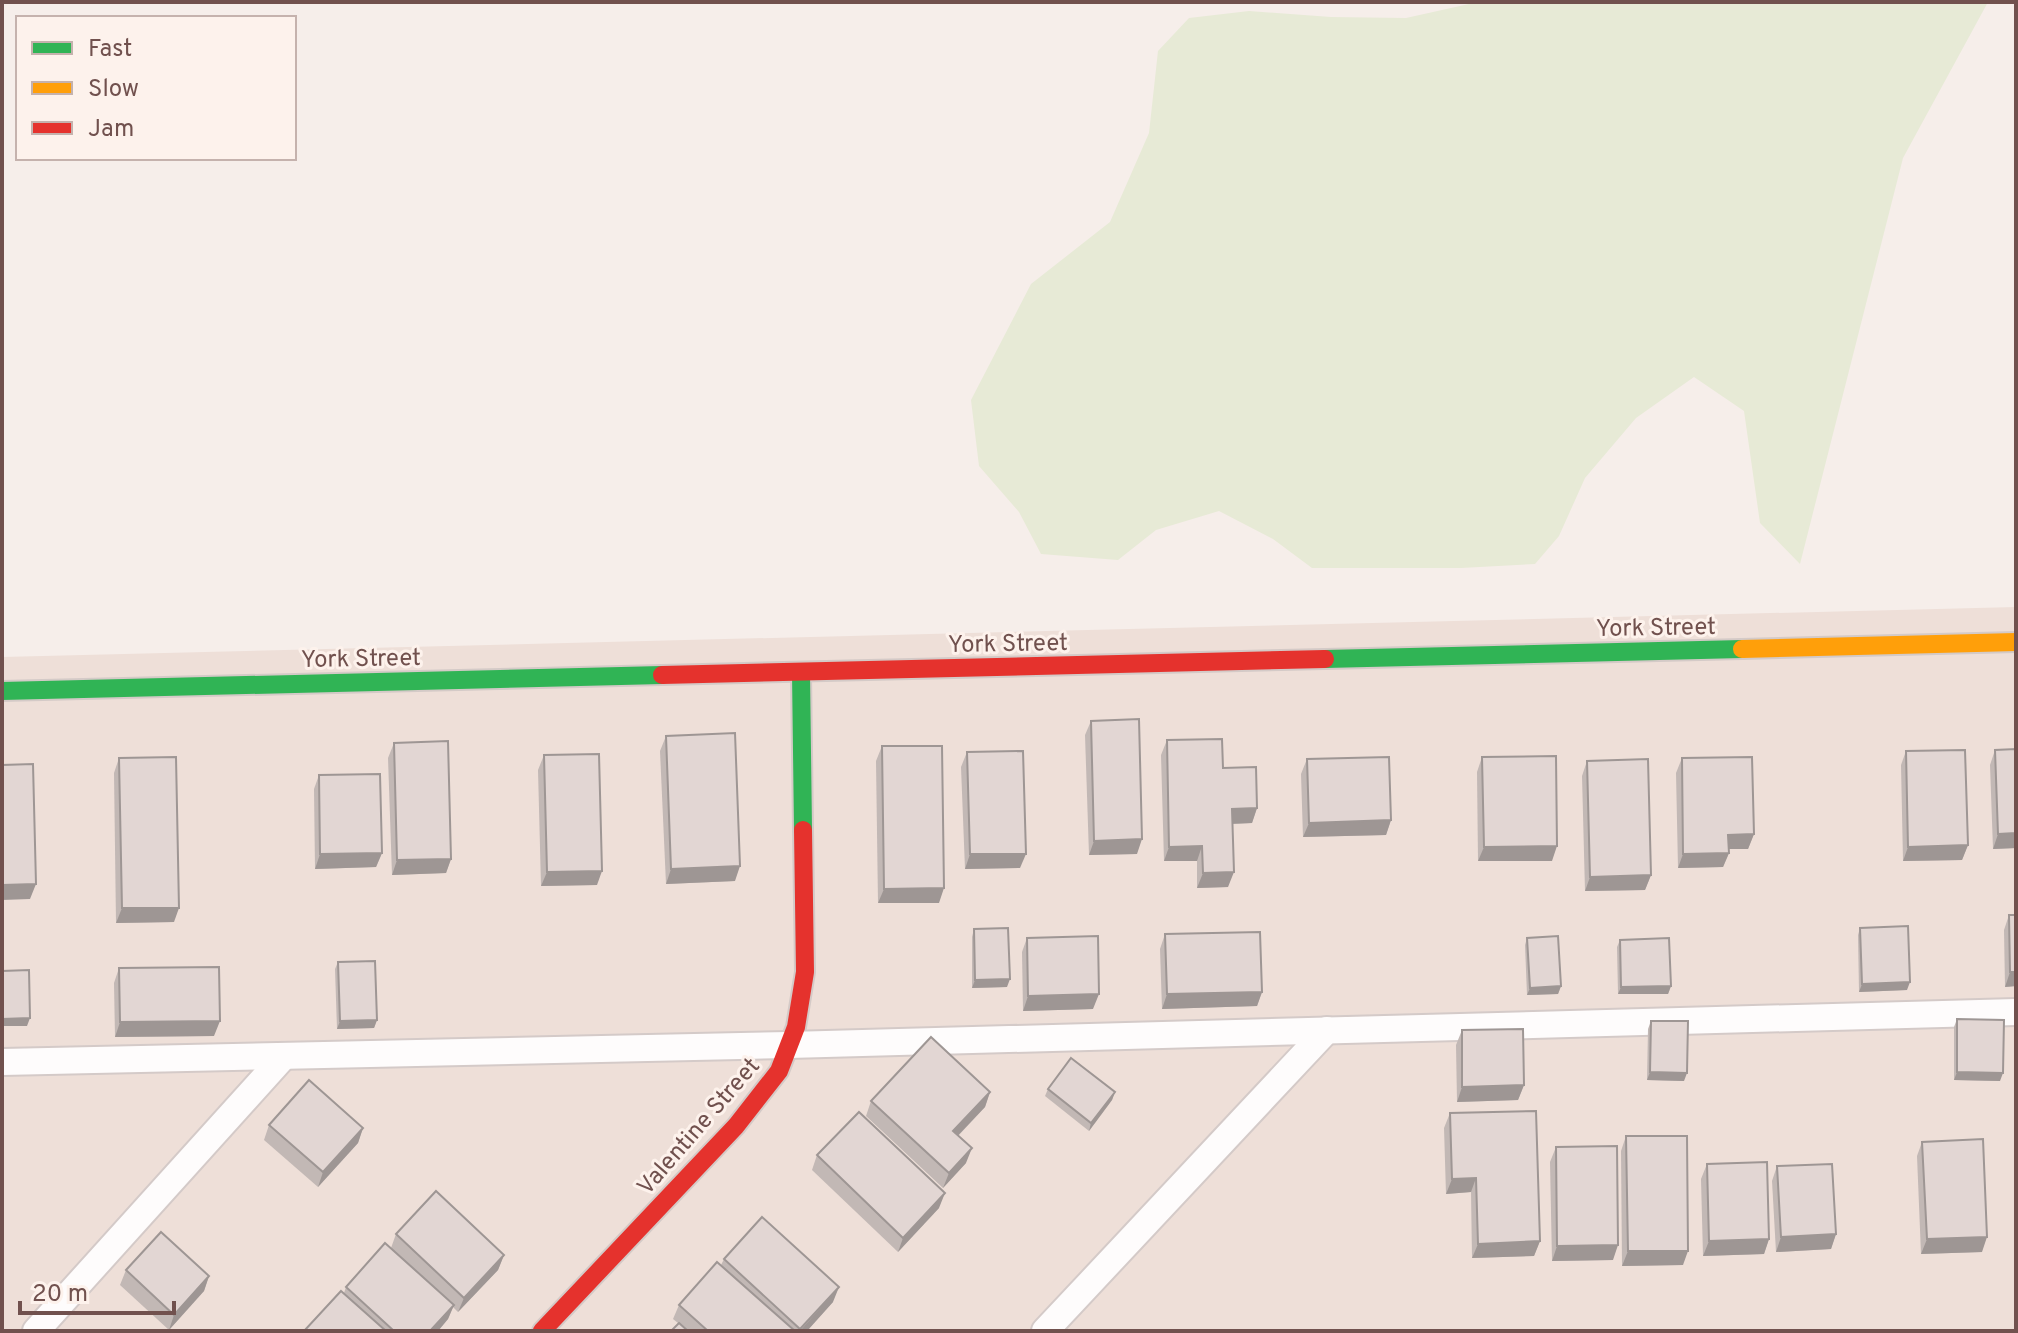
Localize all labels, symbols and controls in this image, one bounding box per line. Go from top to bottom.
legend [16,16,296,160]
text: Fast [88,35,132,65]
text: Slow [88,75,139,105]
text: Jam [88,115,134,145]
street label: York Street [1596,613,1716,645]
street label: York Street [948,629,1068,661]
street label: York Street [301,644,421,676]
street label: Valentine Street [632,1052,767,1202]
scale bar [20,1265,174,1315]
text: 20 m [32,1280,88,1310]

